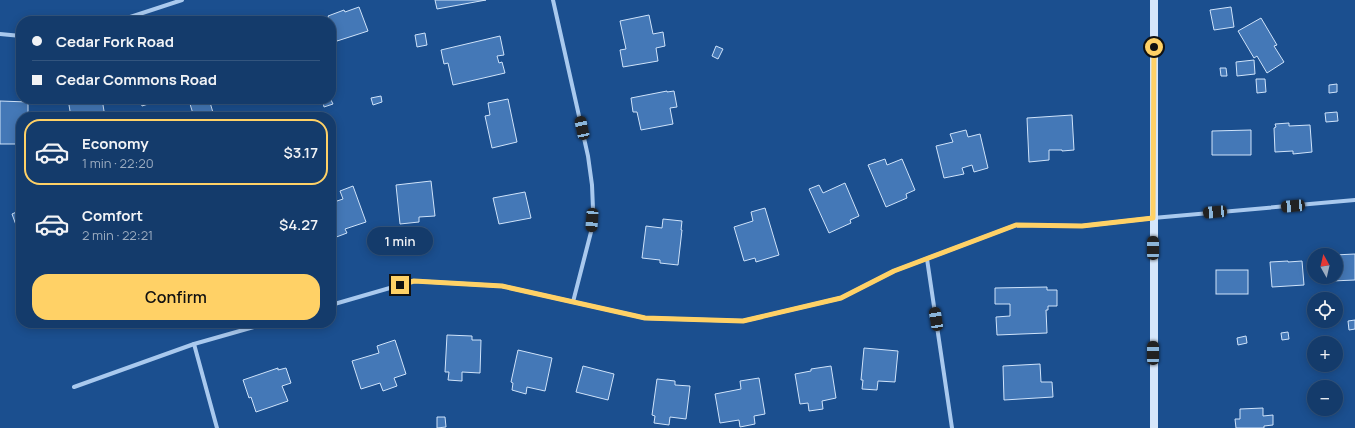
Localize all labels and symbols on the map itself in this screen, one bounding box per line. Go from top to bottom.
route start [1145,38,1163,56]
car [574,115,590,141]
car [1281,199,1305,213]
car [1203,205,1227,219]
car [585,208,599,232]
callout: 1 min [367,227,433,255]
car [1147,236,1159,260]
north arrow [1307,248,1343,284]
route end [391,276,409,294]
car [928,306,944,332]
car [1147,341,1159,365]

